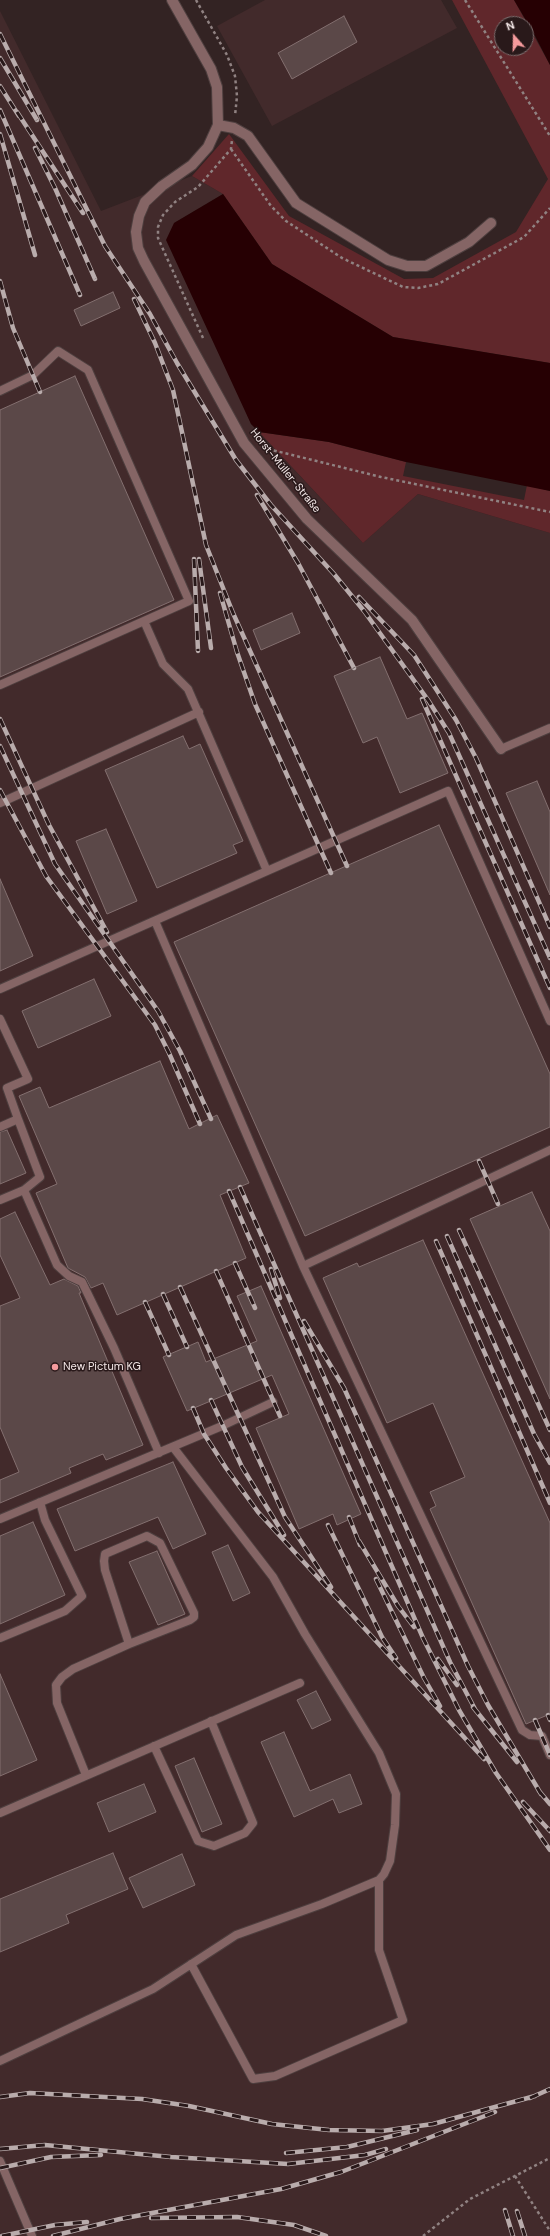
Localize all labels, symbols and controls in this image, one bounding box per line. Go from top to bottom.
north arrow [494,16,534,56]
text: N [504,18,516,34]
street label: Horst-Müller-Straße [247,426,323,516]
place label: New Pictum KG [63,1360,141,1374]
marker: New Pictum KG [50,1362,60,1372]

